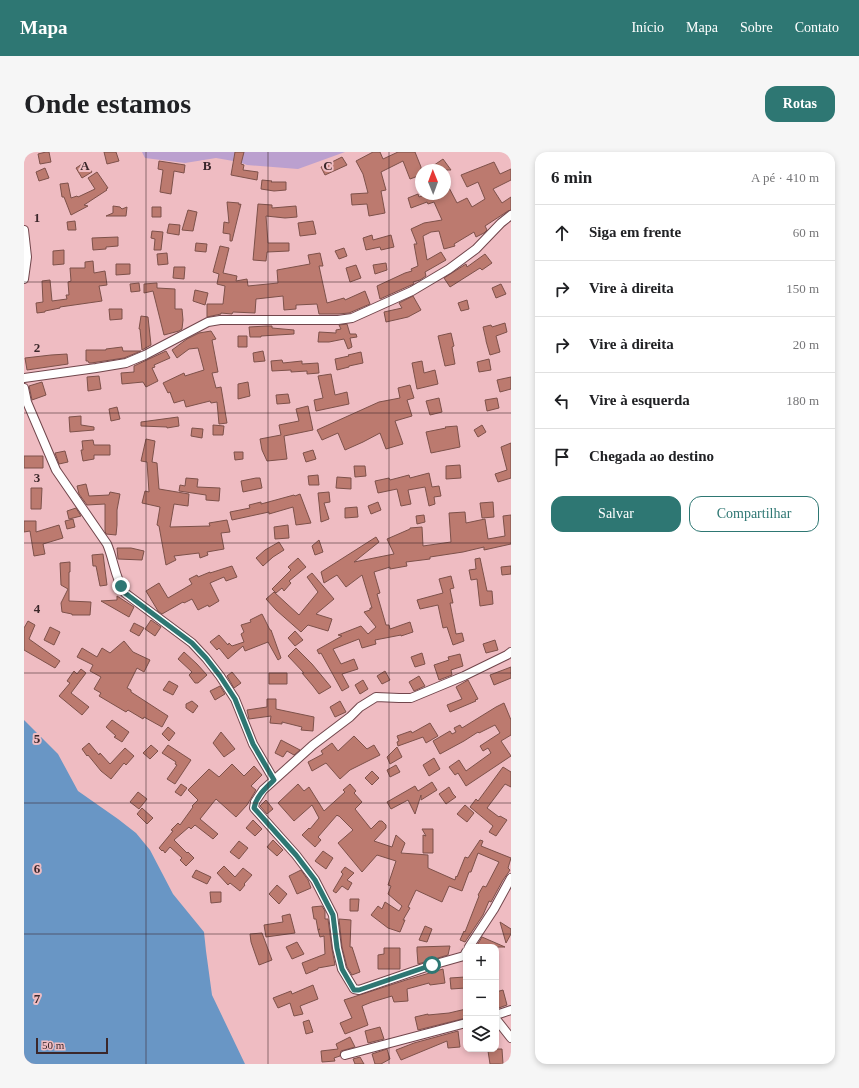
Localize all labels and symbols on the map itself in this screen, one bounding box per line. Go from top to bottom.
text: A [80,158,90,173]
text: B [203,158,212,173]
text: C [323,158,333,173]
north arrow [415,164,451,200]
text: 1 [34,210,40,225]
text: 2 [34,340,40,355]
text: 3 [34,470,41,485]
route end [112,577,130,595]
text: 4 [34,601,41,616]
text: 5 [34,731,41,746]
text: 6 [34,861,41,876]
route start [423,956,441,974]
text: 7 [34,991,41,1006]
scale bar [36,1036,108,1055]

